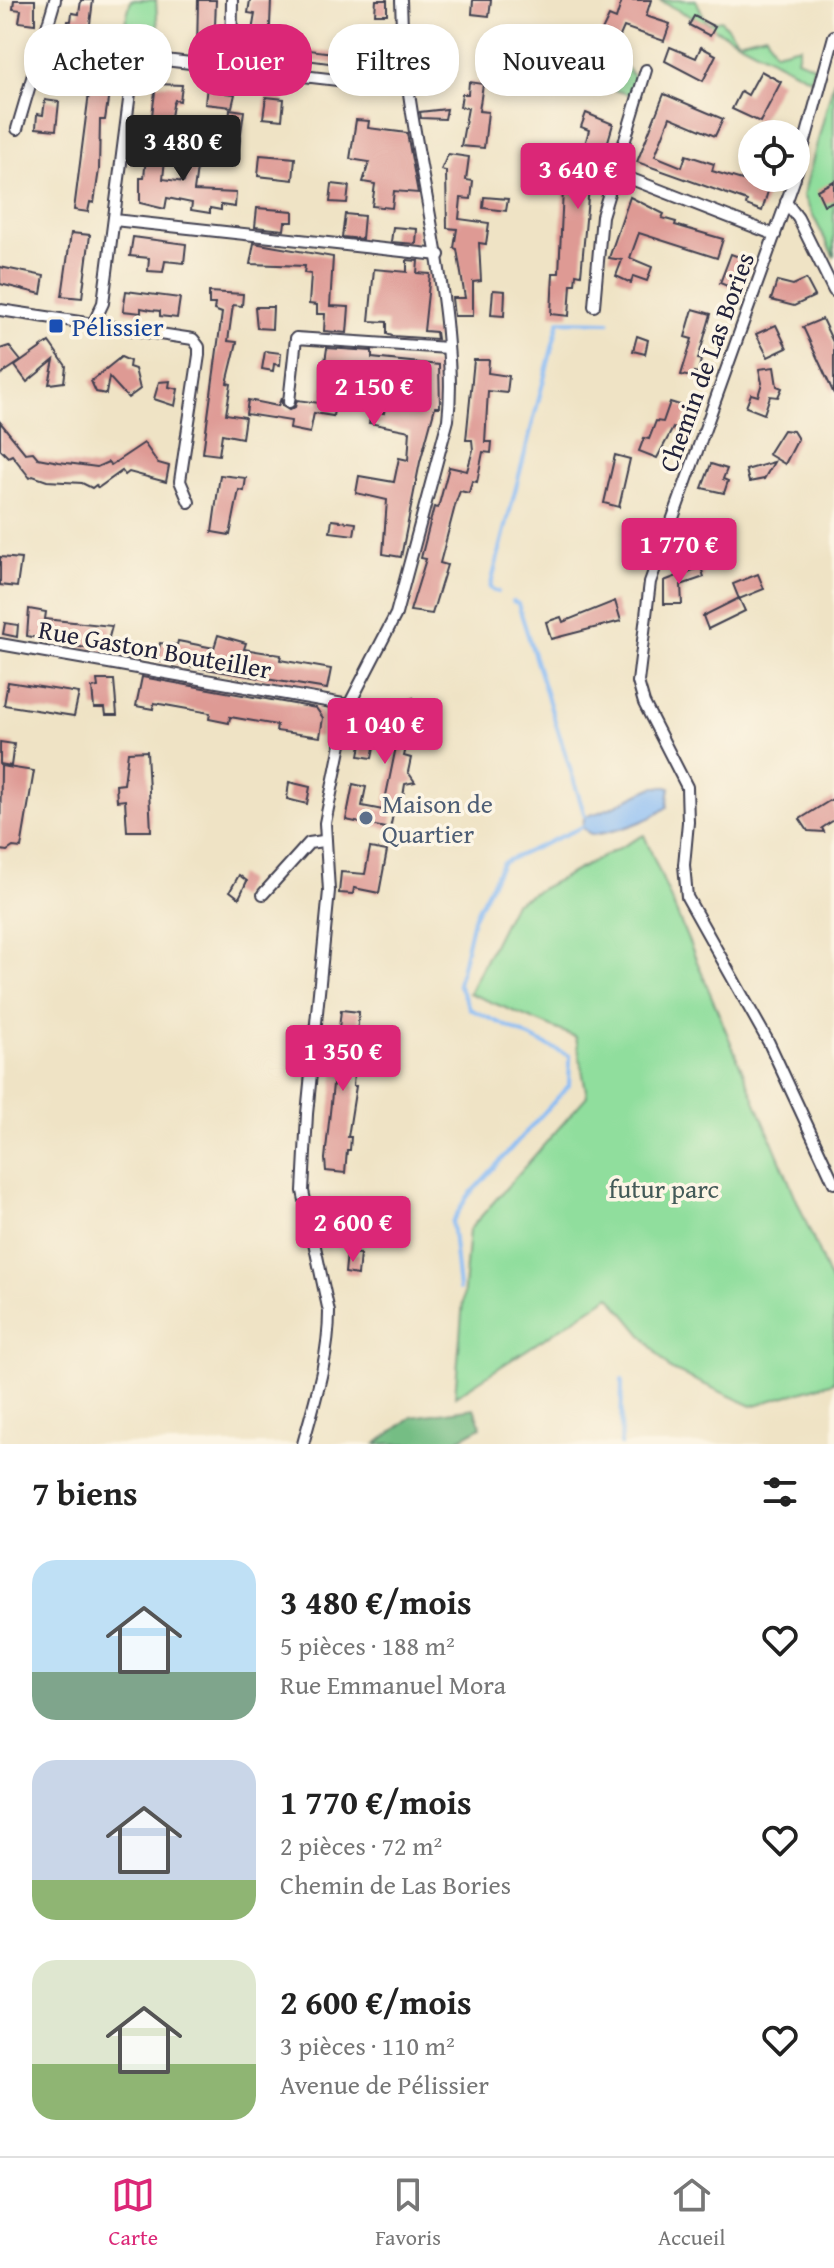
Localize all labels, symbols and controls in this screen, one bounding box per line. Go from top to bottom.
chip: Acheter [24,24,172,96]
chip: Louer [188,24,312,96]
chip: Filtres [328,24,459,96]
chip: Nouveau [475,24,633,96]
pin: 3 480 € [109,115,257,183]
map controls [738,120,810,192]
button: locate [738,120,810,192]
text: 3 480 € [144,121,222,160]
pin: 3 640 € [504,143,652,211]
text: 3 640 € [539,149,617,188]
street label: Chemin de Las Bories [648,247,764,477]
place label: Pélissier [72,307,164,346]
marker: Pélissier [47,317,65,335]
pin: 2 150 € [300,360,448,428]
text: 2 150 € [335,366,413,405]
pin: 1 770 € [605,518,753,586]
text: 1 770 € [640,524,718,563]
street label: Rue Gaston Bouteiller [35,609,275,689]
pin: 1 040 € [311,698,459,766]
text: 1 040 € [346,704,424,743]
place label: Maison de Quartier [382,784,493,853]
marker: Maison de Quartier [357,809,375,827]
pin: 1 350 € [269,1025,417,1093]
text: 1 350 € [304,1031,382,1070]
park label: futur parc [609,1169,719,1208]
pin: 2 600 € [279,1196,427,1264]
text: 2 600 € [314,1202,392,1241]
text: 7 biens [32,1468,138,1517]
icon: filters [758,1470,802,1514]
text: 3 480 €/mois [280,1577,472,1626]
icon: home [96,1592,192,1688]
icon: heart [758,1618,802,1662]
text: 5 pièces · 188 m² [280,1626,455,1665]
text: Rue Emmanuel Mora [280,1665,506,1704]
text: 1 770 €/mois [280,1777,472,1826]
icon: home [96,1792,192,1888]
icon: heart [758,1818,802,1862]
text: 2 pièces · 72 m² [280,1826,442,1865]
text: Chemin de Las Bories [280,1865,511,1904]
text: 2 600 €/mois [280,1977,472,2026]
icon: home [96,1992,192,2088]
icon: heart [758,2018,802,2062]
text: 3 pièces · 110 m² [280,2026,455,2065]
text: Avenue de Pélissier [280,2065,489,2104]
tab: Carte [109,2173,158,2253]
tab: Favoris [375,2173,441,2253]
tab: Accueil [658,2173,725,2253]

